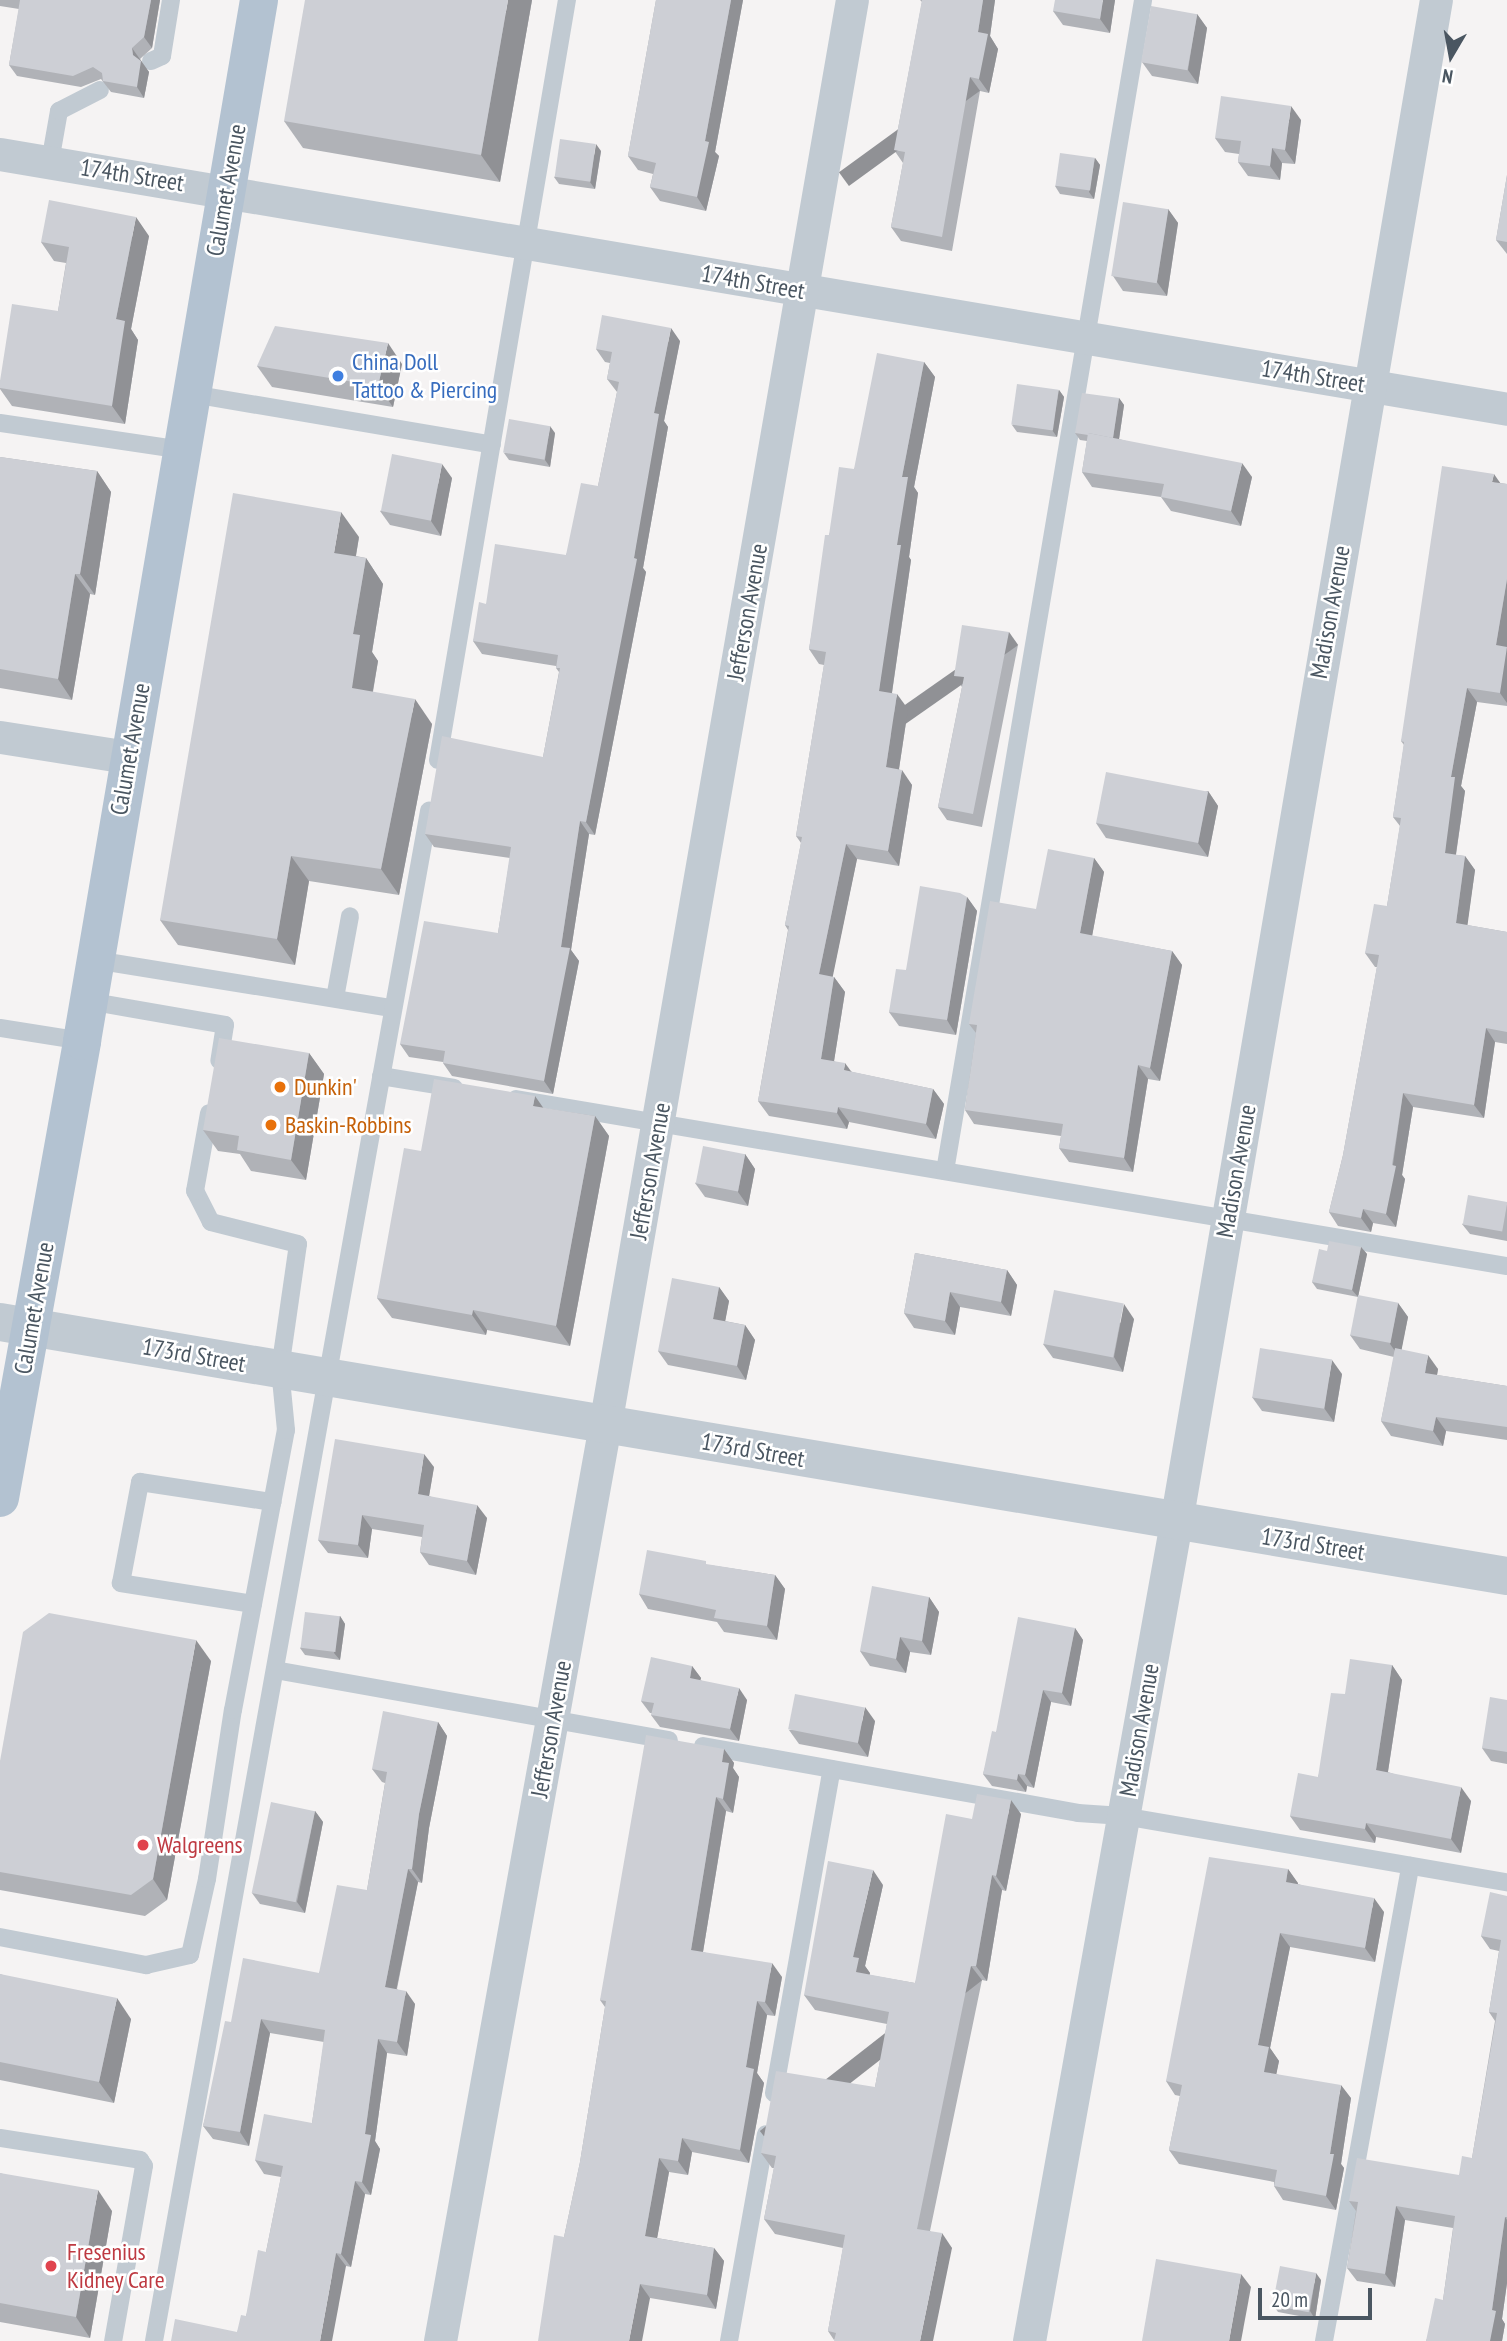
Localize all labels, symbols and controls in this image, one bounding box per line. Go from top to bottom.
north arrow [1416,21,1486,91]
text: N [1440,64,1454,89]
street label: Calumet Avenue [200,121,252,259]
street label: 174th Street [78,153,186,197]
street label: 174th Street [699,259,807,305]
place label: China Doll Tattoo & Piercing [352,348,497,404]
street label: 174th Street [1259,354,1367,398]
marker: China Doll Tattoo & Piercing [330,368,346,384]
street label: Jefferson Avenue [721,541,773,683]
street label: Madison Avenue [1304,543,1356,681]
street label: Calumet Avenue [104,680,156,818]
place label: Dunkin' [294,1073,357,1101]
marker: Dunkin' [272,1079,288,1095]
street label: Jefferson Avenue [624,1100,676,1242]
street label: Madison Avenue [1210,1102,1262,1240]
place label: Baskin-Robbins [285,1111,412,1139]
marker: Baskin-Robbins [263,1117,279,1133]
street label: Calumet Avenue [8,1239,60,1377]
street label: 173rd Street [140,1332,248,1378]
street label: 173rd Street [699,1427,807,1473]
street label: 173rd Street [1259,1522,1367,1566]
street label: Jefferson Avenue [525,1658,577,1800]
street label: Madison Avenue [1113,1661,1165,1799]
place label: Walgreens [157,1831,243,1859]
marker: Walgreens [135,1837,151,1853]
place label: Fresenius Kidney Care [67,2238,165,2294]
marker: Fresenius Kidney Care [41,2256,61,2276]
scale bar [1262,2274,1376,2318]
text: 20 m [1271,2286,1308,2313]

